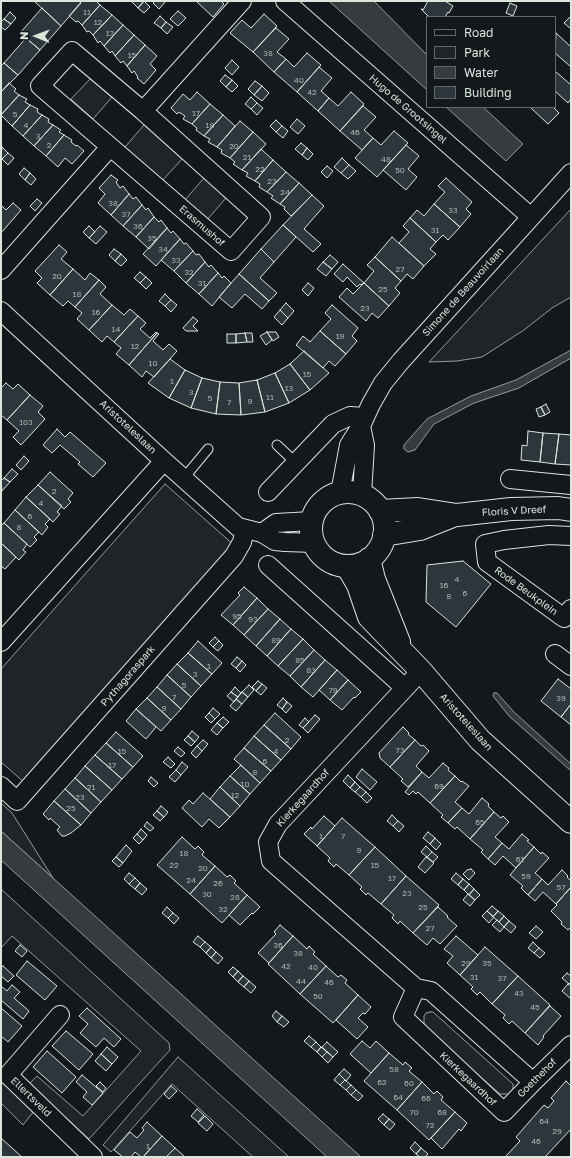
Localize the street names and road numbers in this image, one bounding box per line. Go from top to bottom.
street label: Hugo de Grootsingel [367,72,449,146]
street label: Erasmushof [177,203,227,249]
street label: Simone de Beauvoirlaan [420,245,506,339]
street label: Aristoteleslaan [97,398,159,456]
street label: Floris V Dreef [481,503,547,519]
street label: Rode Beukplein [492,564,560,618]
street label: Pythagoraspark [98,643,158,709]
street label: Aristoteleslaan [437,691,495,753]
street label: Kierkegaardhof [274,767,332,829]
street label: Kierkegaardhof [437,1050,499,1108]
street label: Goethehof [515,1056,559,1100]
street label: Ellertsveld [8,1075,54,1119]

